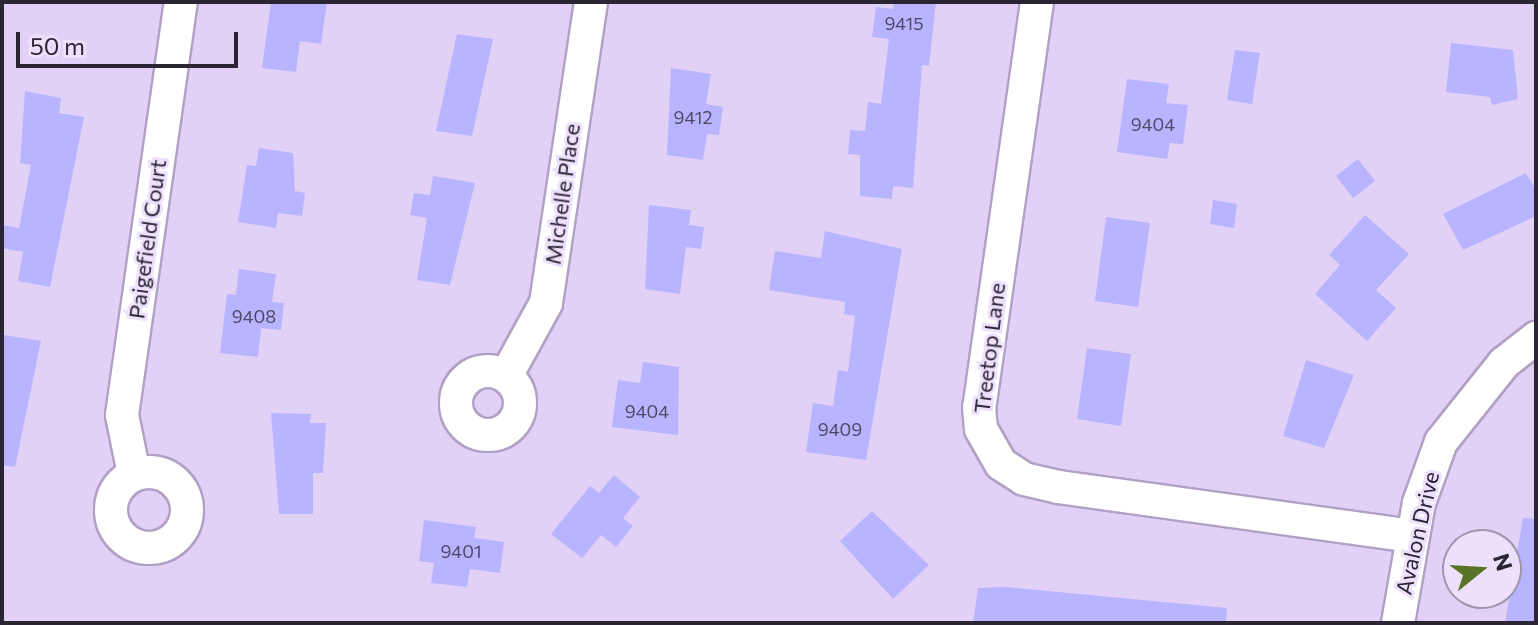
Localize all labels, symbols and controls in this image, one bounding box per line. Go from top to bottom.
house number: 9415 [884,12,924,34]
scale bar [20,16,242,66]
text: 50 m [30,31,85,60]
house number: 9412 [674,106,712,128]
house number: 9404 [1131,113,1175,135]
street label: Michelle Place [539,122,585,266]
street label: Paigefield Court [123,158,171,320]
street label: Treetop Lane [968,281,1010,415]
house number: 9408 [232,305,276,327]
house number: 9404 [625,400,669,422]
house number: 9409 [818,418,862,440]
street label: Avalon Drive [1390,469,1444,597]
north arrow [1442,529,1522,609]
house number: 9401 [440,540,482,562]
text: N [1488,550,1519,574]

